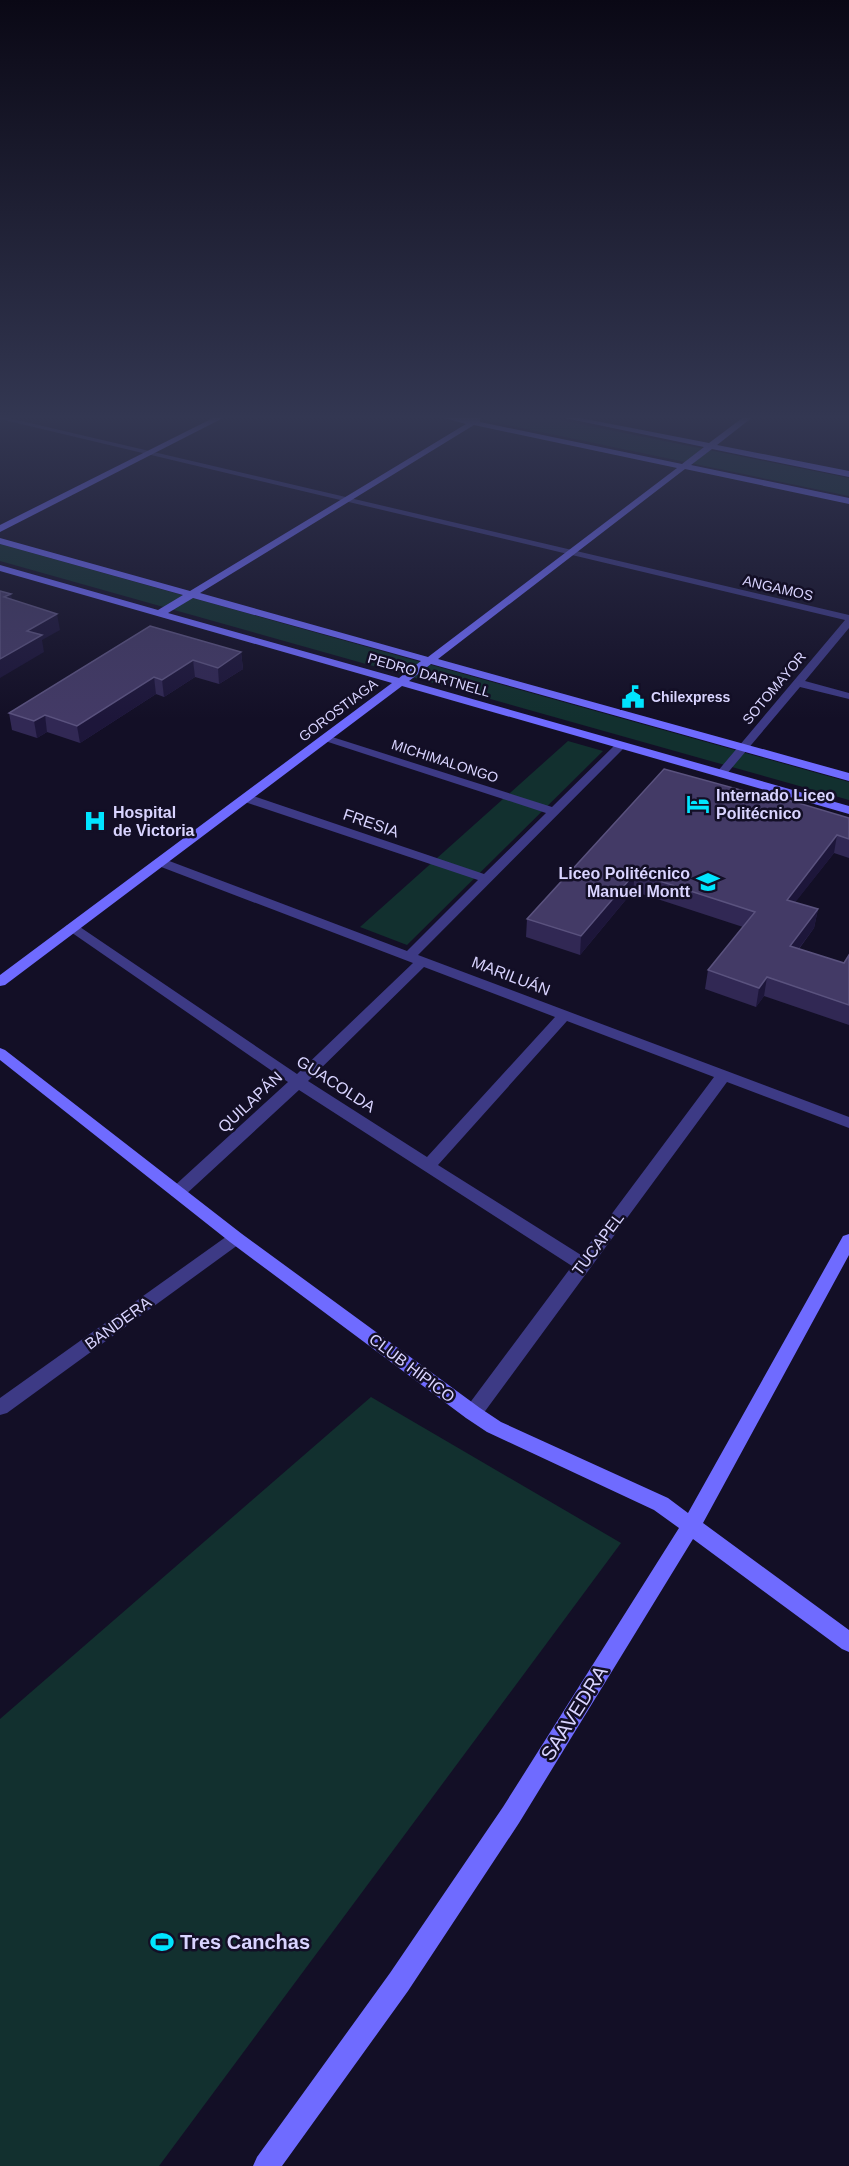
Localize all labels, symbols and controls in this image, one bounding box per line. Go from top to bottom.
street label: ANGAMOS [741,572,815,604]
street label: SOTOMAYOR [739,648,809,728]
street label: PEDRO DARTNELL [366,650,492,700]
street label: GOROSTIAGA [296,675,381,745]
public building icon: Chilexpress [620,684,646,710]
place label: Chilexpress [651,689,731,705]
street label: MICHIMALONGO [390,736,500,786]
place label: Internado Liceo Politécnico [716,787,835,822]
hotel icon: Internado Liceo Politécnico [685,791,711,817]
place label: Hospital de Victoria [113,804,195,839]
street label: FRESIA [341,806,401,841]
hospital icon: Hospital de Victoria [82,808,108,834]
place label: Liceo Politécnico Manuel Montt [558,865,691,900]
school or university icon: Liceo Politécnico Manuel Montt [695,869,721,895]
street label: MARILUÁN [469,952,553,999]
street label: GUACOLDA [294,1052,379,1116]
street label: QUILAPÁN [214,1067,285,1136]
street label: TUCAPEL [569,1209,627,1279]
street label: BANDERA [82,1293,155,1353]
street label: CLUB HÍPICO [366,1330,459,1406]
street label: SAAVEDRA [536,1661,612,1764]
sports icon: Tres Canchas [149,1929,175,1955]
place label: Tres Canchas [180,1931,310,1953]

